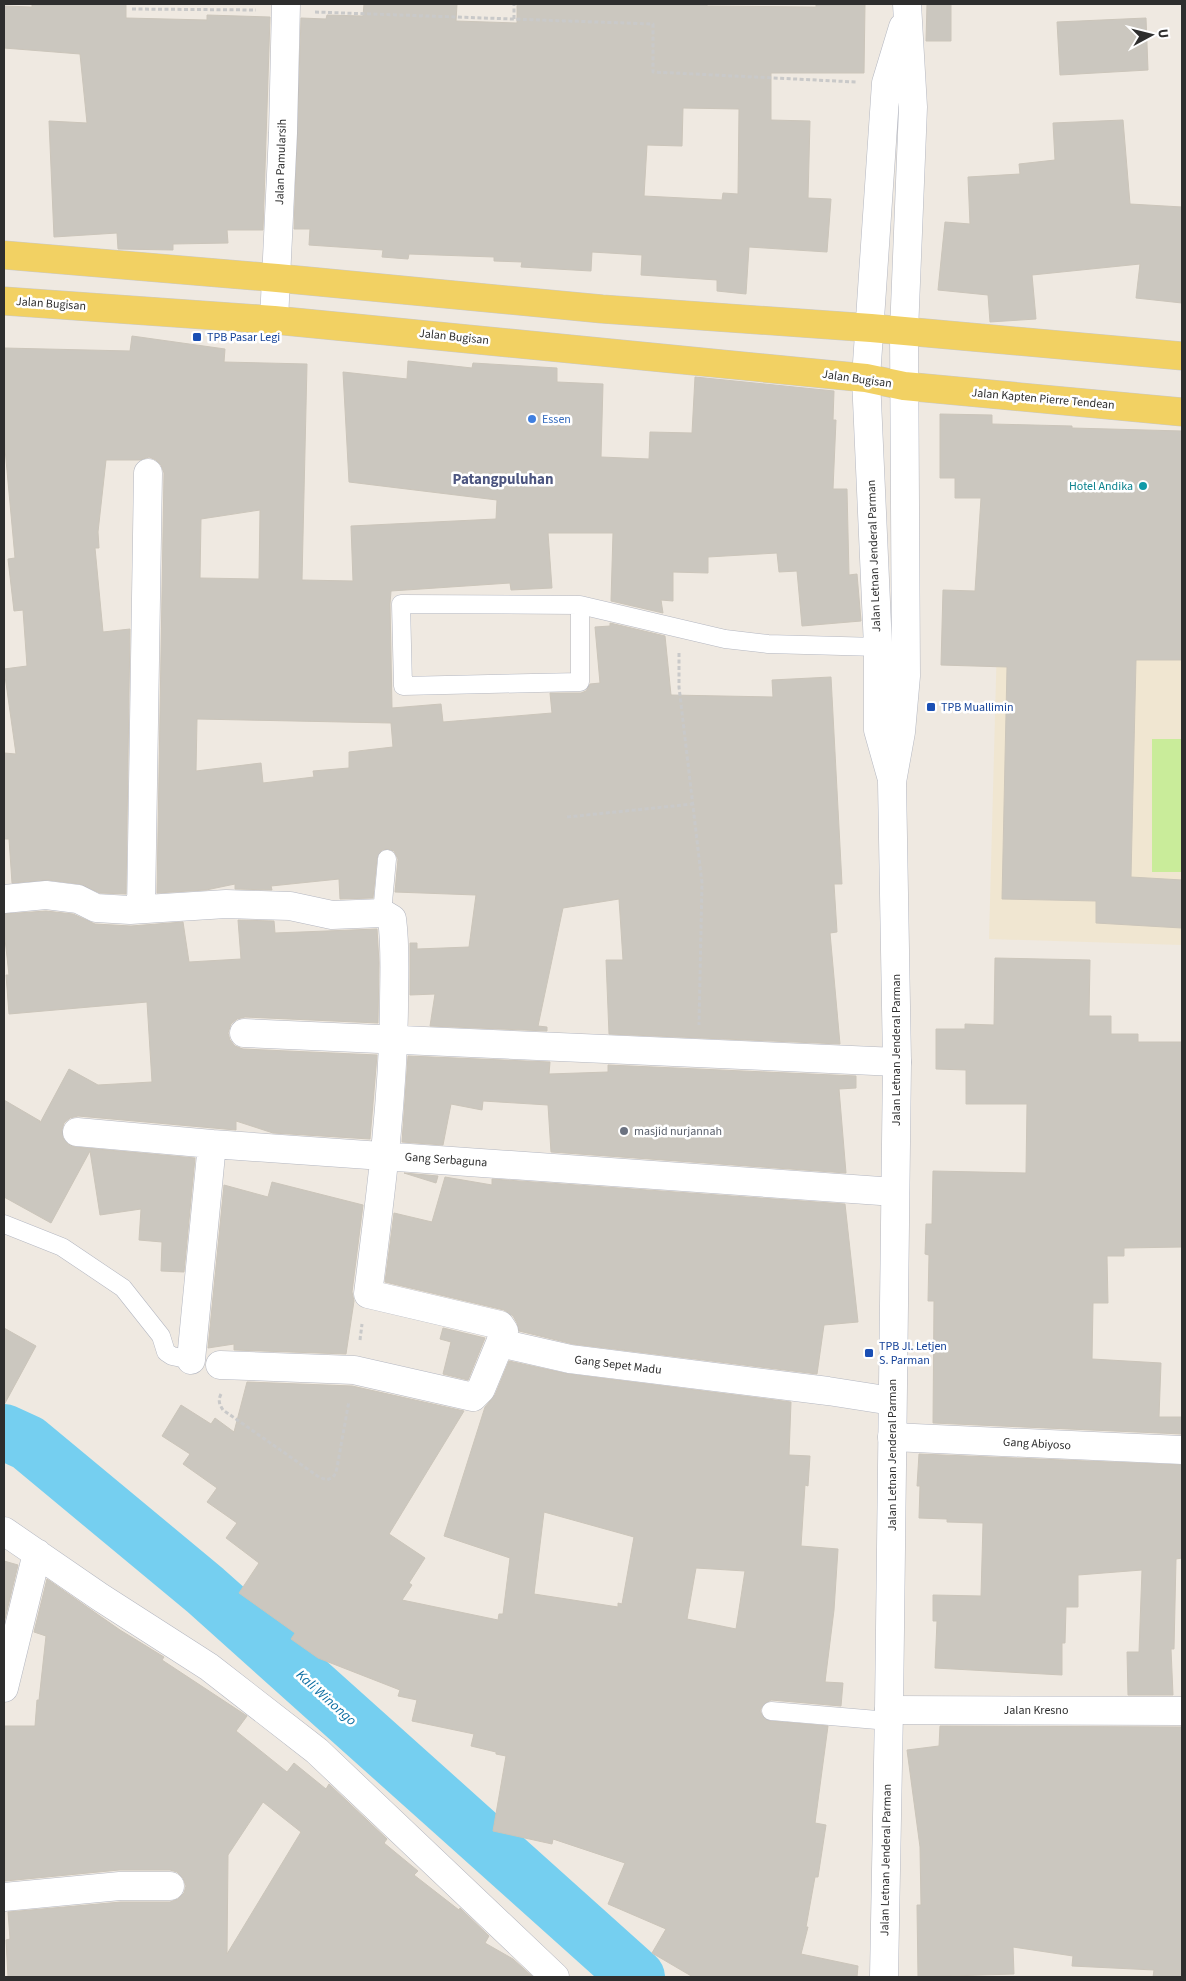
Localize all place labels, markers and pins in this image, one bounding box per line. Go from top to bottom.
place label: TPB Pasar Legi [207,329,280,346]
marker: TPB Pasar Legi [191,331,203,343]
place label: Essen [542,411,571,428]
marker: Essen [526,413,538,425]
place label: Hotel Andika [1069,478,1133,495]
marker: Hotel Andika [1137,480,1149,492]
place label: TPB Muallimin [941,699,1014,716]
marker: TPB Muallimin [925,701,937,713]
place label: masjid nurjannah [634,1123,722,1140]
marker: masjid nurjannah [618,1125,630,1137]
place label: TPB Jl. Letjen S. Parman [879,1338,947,1369]
marker: TPB Jl. Letjen S. Parman [863,1347,875,1359]

